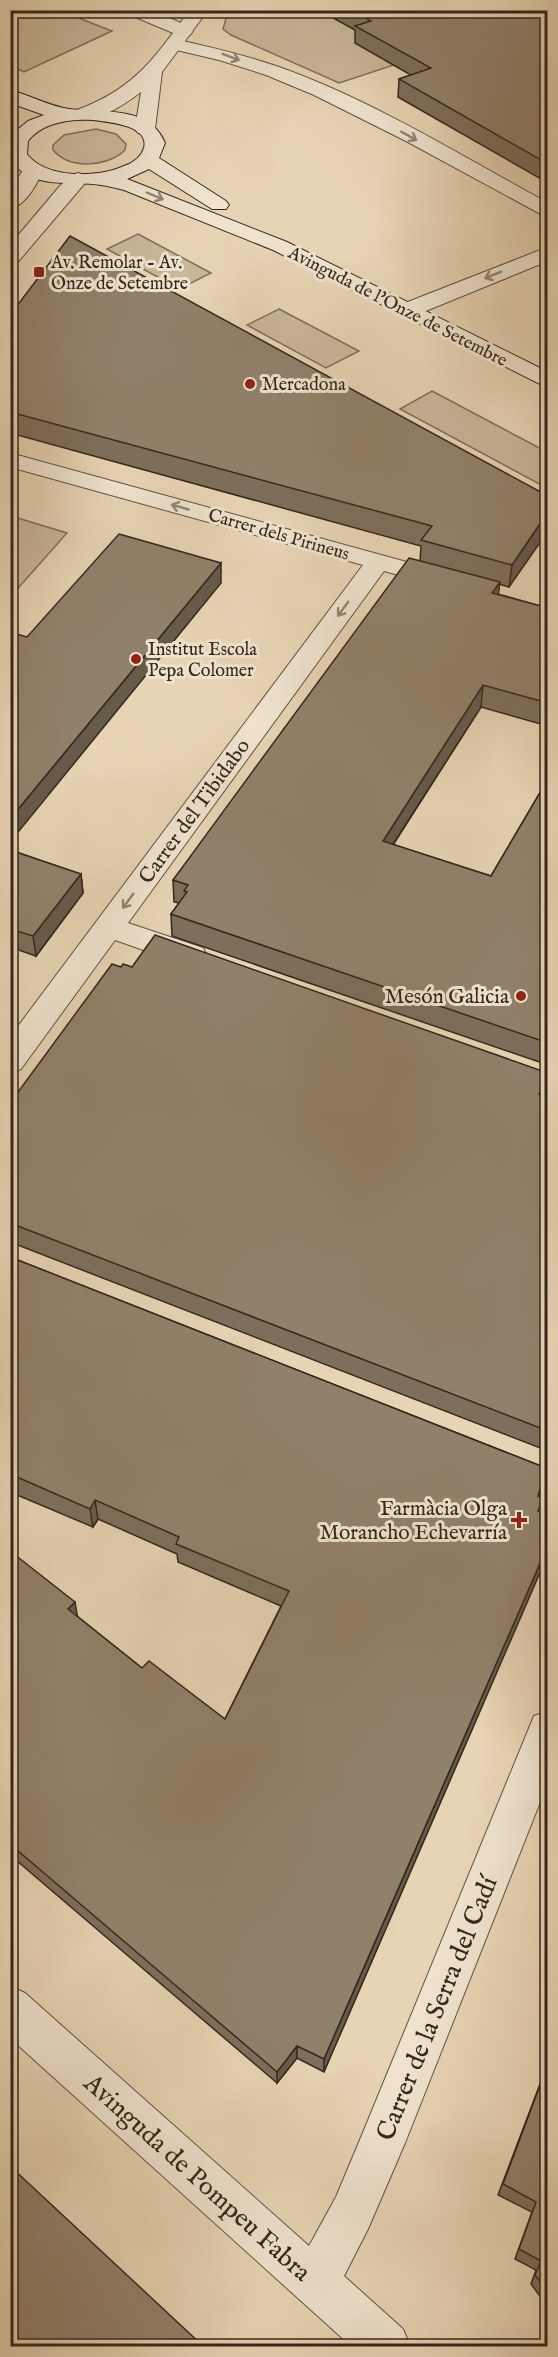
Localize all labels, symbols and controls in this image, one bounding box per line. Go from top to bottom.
one-way arrow [221,53,240,64]
one-way arrow [400,130,417,142]
one-way arrow [145,191,163,202]
street label: Avinguda de l'Onze de Setembre [283,241,511,373]
place label: Av. Remolar - Av. Onze de Setembre [50,252,188,296]
marker: Av. Remolar - Av. Onze de Setembre [32,265,46,279]
one-way arrow [485,270,503,281]
place label: Mercadona [262,374,346,397]
marker: Mercadona [243,377,257,391]
one-way arrow [171,501,190,512]
street label: Carrer dels Pirineus [205,504,352,567]
one-way arrow [337,600,350,616]
place label: Institut Escola Pepa Colomer [148,639,257,683]
marker: Institut Escola Pepa Colomer [129,652,143,666]
street label: Carrer del Tibidabo [133,734,257,890]
one-way arrow [122,893,134,909]
place label: Mesón Galicia [385,984,510,1011]
marker: Mesón Galicia [514,989,528,1003]
place label: Farmàcia Olga Morancho Echevarría [319,1496,508,1547]
marker: Farmàcia Olga Morancho Echevarría [512,1513,526,1527]
street label: Carrer de la Serra del Cadí [369,1870,506,2146]
street label: Avinguda de Pompeu Fabra [76,2066,318,2290]

